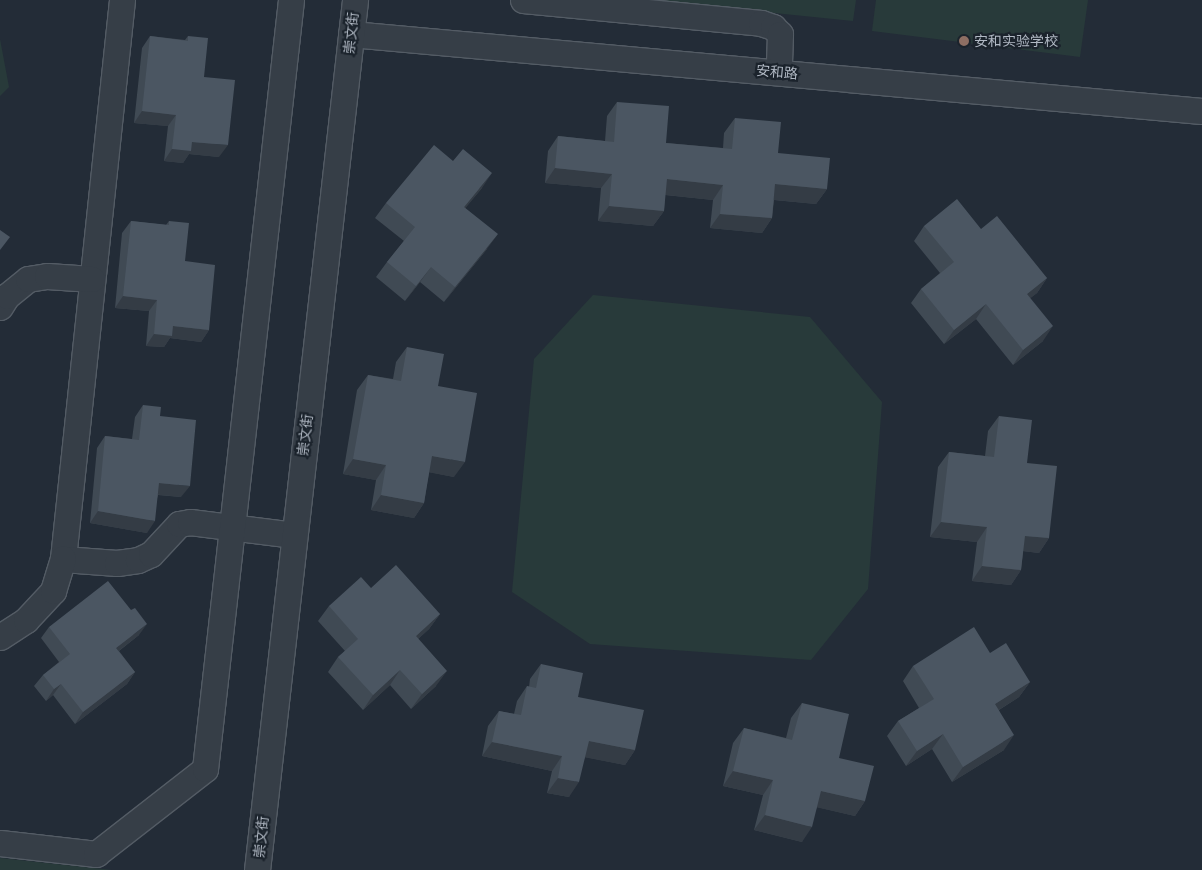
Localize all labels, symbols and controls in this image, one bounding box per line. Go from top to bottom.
street label: 崇文街 [340,11,362,55]
place label: 安和实验学校 [974,33,1058,49]
marker: 安和实验学校 [958,35,970,47]
street label: 安和路 [755,62,799,82]
street label: 崇文街 [294,413,316,457]
street label: 崇文街 [250,815,272,859]

